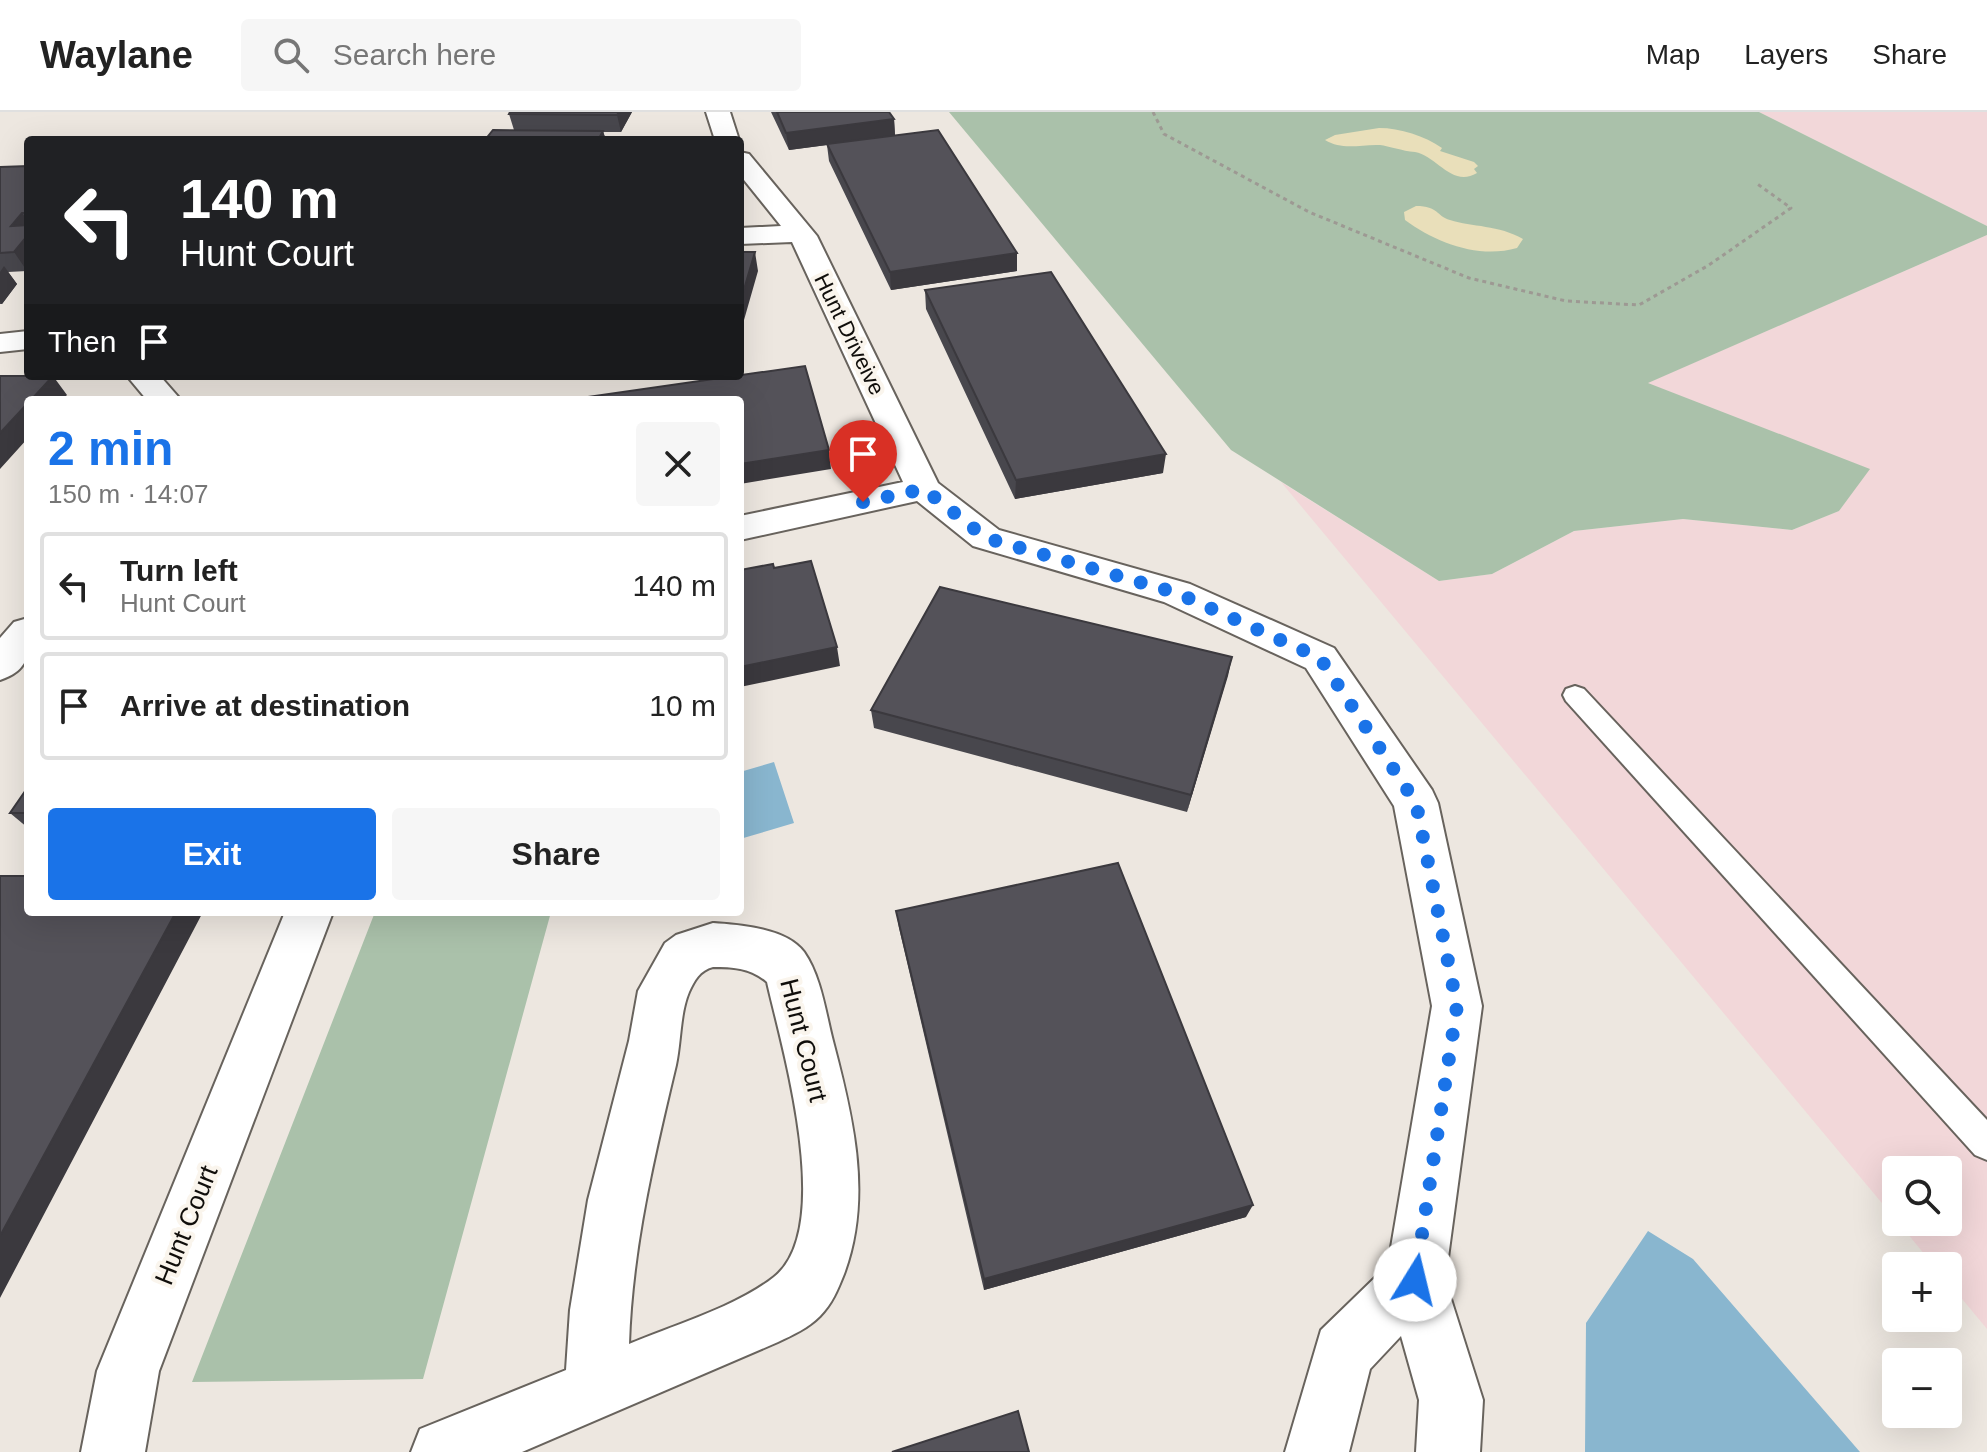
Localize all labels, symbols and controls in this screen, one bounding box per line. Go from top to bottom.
search box [241,19,801,91]
icon: search [269,33,313,77]
text: Waylane [40,34,193,76]
text: Search here [333,38,496,71]
text: Map [1646,39,1700,70]
text: Layers [1744,39,1828,70]
text: Share [1872,39,1947,70]
text: 140 m [180,167,339,230]
icon: left [48,168,152,272]
text: Hunt Court [180,233,354,274]
street label: Hunt Driveive [809,269,890,399]
icon: arrive [132,320,176,364]
text: Then [48,325,116,358]
pin [829,420,897,502]
text: 2 min [48,422,173,475]
button: close [636,422,720,506]
icon: arrive [841,432,885,476]
text: 150 m · 14:07 [48,479,208,509]
text: Turn left [120,554,238,587]
icon: left [52,564,96,608]
text: 140 m [633,569,716,602]
text: Hunt Court [120,588,246,618]
icon: arrive [52,684,96,728]
text: Arrive at destination [120,689,410,722]
text: 10 m [649,689,716,722]
button: Exit [48,808,376,900]
button: Share [392,808,720,900]
street label: Hunt Court [774,975,834,1105]
map controls [1882,1156,1962,1428]
button: search [1882,1156,1962,1236]
street label: Hunt Court [149,1160,224,1289]
position arrow [1373,1238,1457,1322]
button: + [1882,1252,1962,1332]
button: − [1882,1348,1962,1428]

